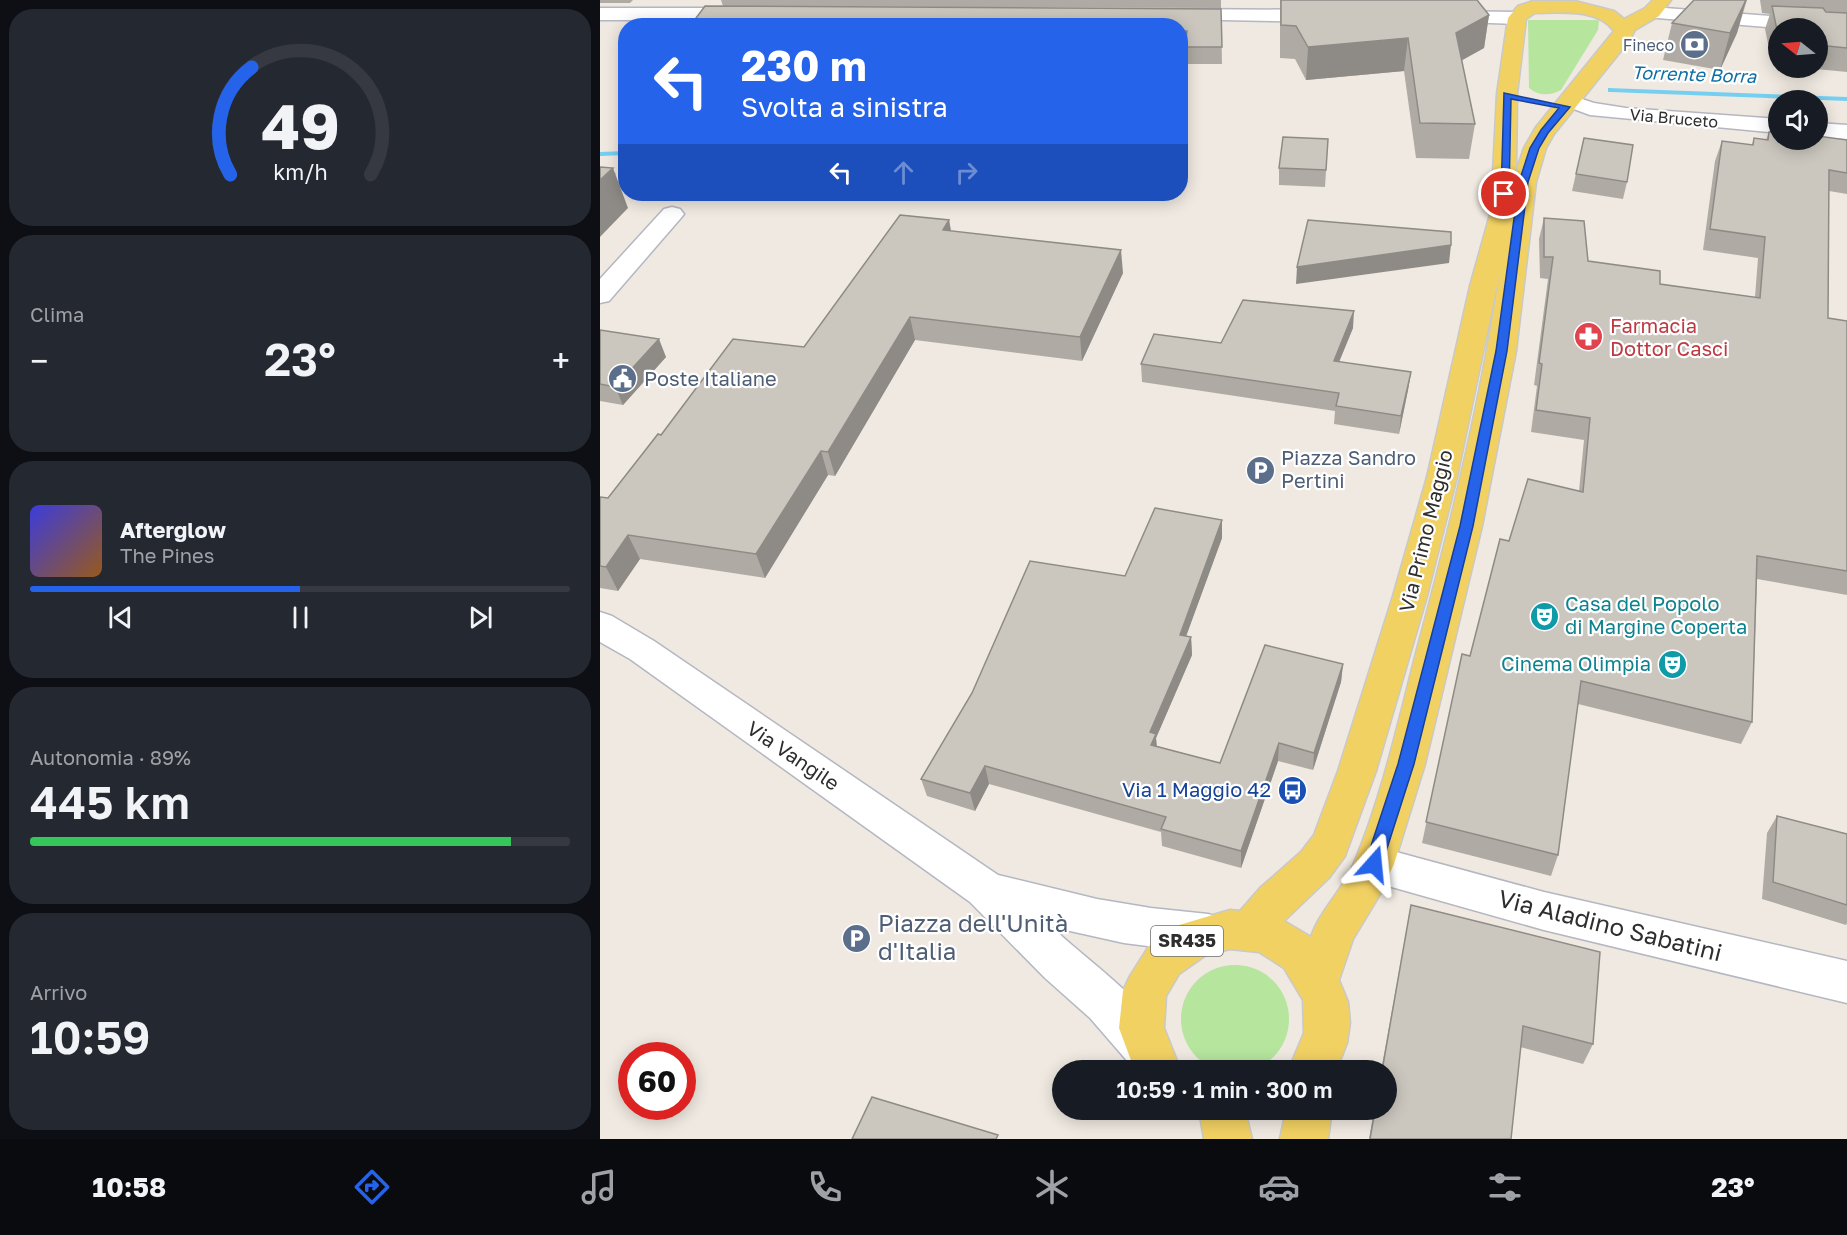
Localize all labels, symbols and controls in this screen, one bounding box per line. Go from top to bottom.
north arrow [1768,18,1828,78]
map controls [1768,18,1828,150]
bank icon: Fineco [1679,29,1711,61]
place label: Fineco [1623,35,1674,55]
text: 230 m [741,40,867,90]
icon: left [642,42,720,120]
water label: Torrente Borra [1631,61,1757,87]
text: 49 [261,88,339,163]
button: sound [1768,90,1828,150]
text: Svolta a sinistra [741,91,948,123]
street label: Via Bruceto [1629,104,1719,132]
icon: left [824,156,857,189]
icon: ahead [887,156,920,189]
icon: right [950,156,983,189]
text: km/h [273,159,327,185]
pin [1478,168,1529,219]
icon: arrive [1487,177,1520,210]
text: Clima [30,302,84,326]
place label: Farmacia Dottor Casci [1610,313,1728,360]
pharmacy icon: Farmacia Dottor Casci [1573,321,1605,353]
text: 23° [264,332,336,386]
text: − [30,341,48,380]
text: + [552,341,570,380]
public building icon: Poste Italiane [607,363,639,395]
place label: Poste Italiane [644,366,777,390]
place label: Piazza Sandro Pertini [1281,445,1416,492]
street label: Via Primo Maggio [1393,447,1457,614]
parking icon: Piazza Sandro Pertini [1244,454,1276,486]
text: Afterglow [120,516,226,543]
text: The Pines [120,543,214,567]
place label: Casa del Popolo di Margine Coperta [1565,591,1747,638]
theatre icon: Casa del Popolo di Margine Coperta [1528,600,1560,632]
icon: previous [104,601,137,634]
icon: pause [284,601,317,634]
icon: next [464,601,497,634]
theatre icon: Cinema Olimpia [1656,648,1688,680]
place label: Cinema Olimpia [1501,651,1651,675]
street label: Via Vangile [743,715,844,795]
text: Autonomia · 89% [30,745,191,769]
bus stop icon: Via 1 Maggio 42 [1276,774,1308,806]
text: 445 km [30,775,190,829]
place label: Via 1 Maggio 42 [1122,777,1271,801]
position arrow [1342,832,1406,896]
street label: Via Aladino Sabatini [1496,883,1725,966]
place label: Piazza dell'Unità d'Italia [878,908,1068,965]
parking icon: Piazza dell'Unità d'Italia [841,922,873,954]
road number: SR435 [1151,926,1223,956]
text: Arrivo [30,980,87,1004]
text: 10:59 [30,1010,150,1064]
speed limit sign: 60 [618,1042,696,1120]
text: 10:59 · 1 min · 300 m [1117,1076,1332,1103]
icon: directions [351,1166,393,1208]
icon: music [578,1166,620,1208]
icon: phone [804,1166,846,1208]
icon: climate [1031,1166,1073,1208]
icon: car [1258,1166,1300,1208]
icon: filters [1484,1166,1526,1208]
text: 10:58 [92,1171,166,1203]
text: 23° [1711,1171,1755,1203]

